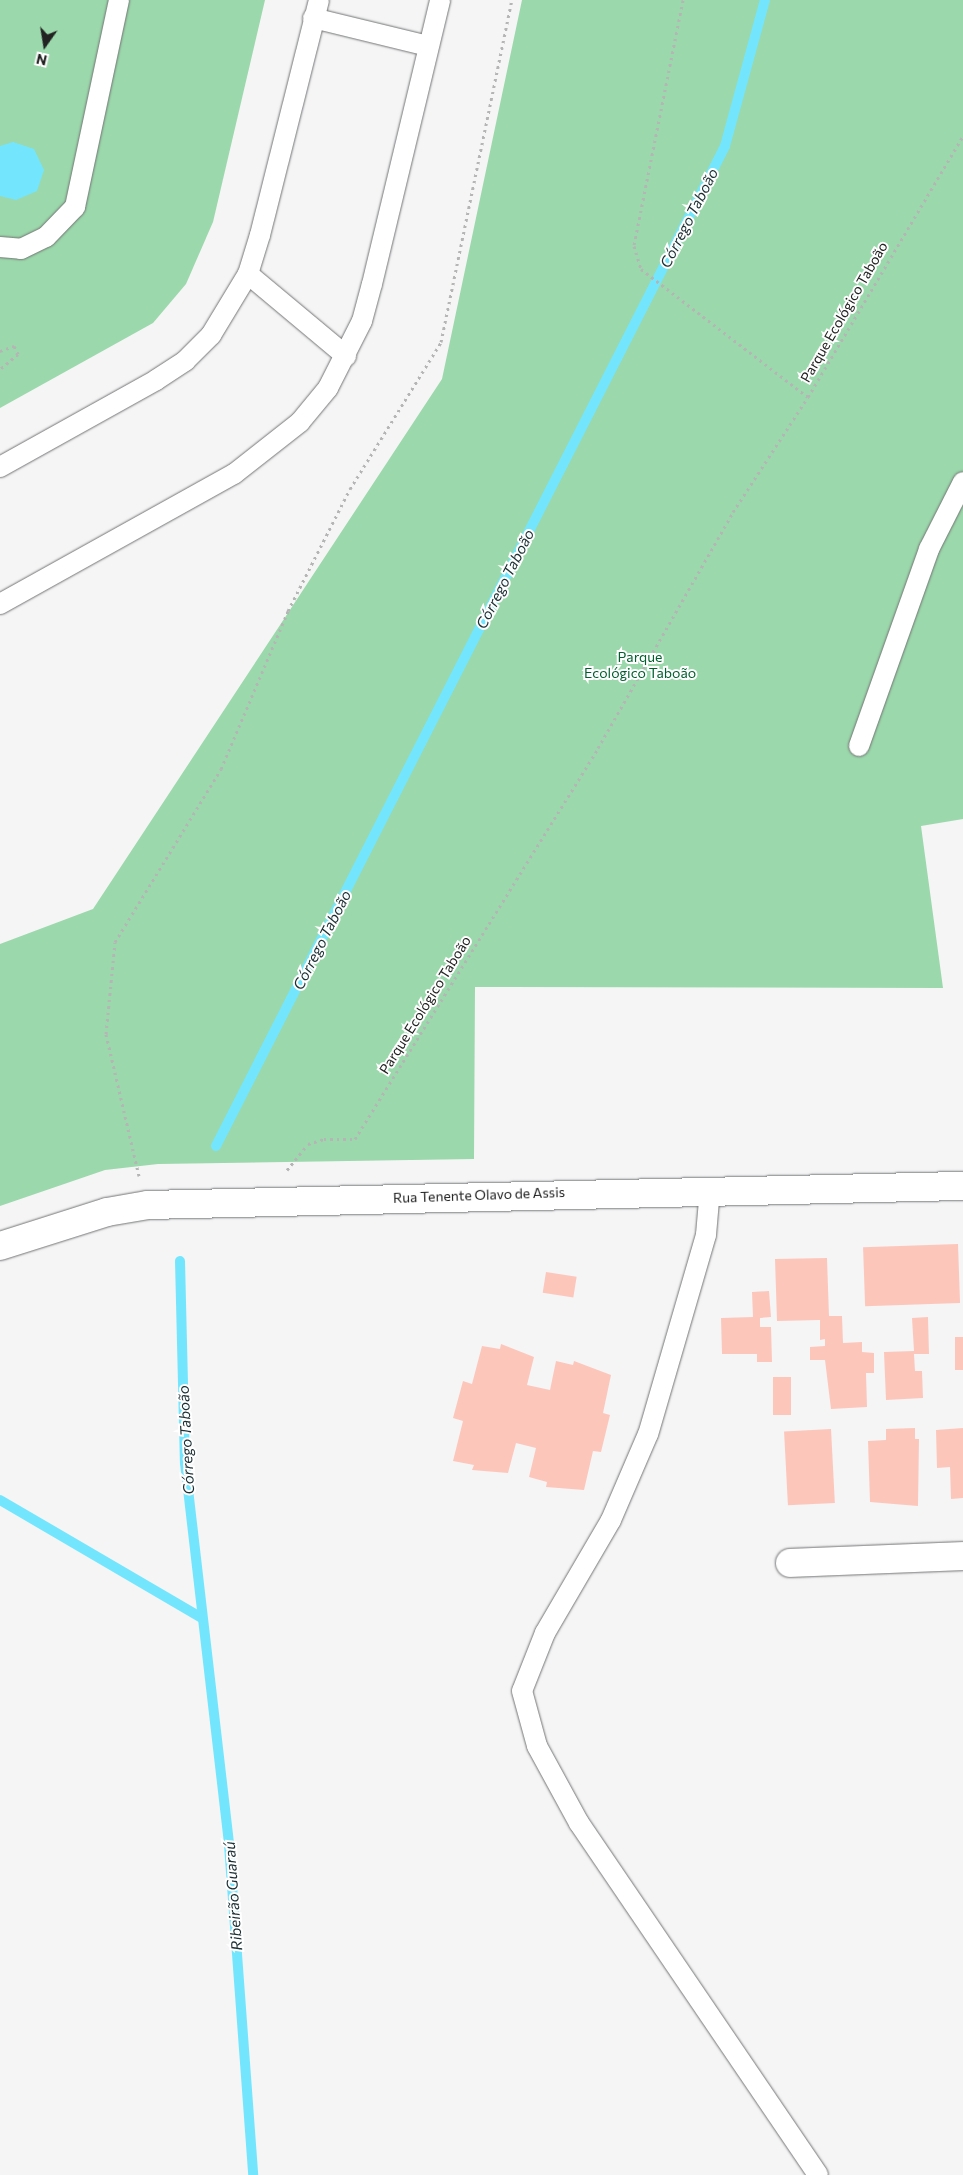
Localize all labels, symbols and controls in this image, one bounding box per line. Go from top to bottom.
north arrow [20,20,70,70]
text: N [34,51,49,70]
water label: Córrego Taboão [656,165,722,271]
street label: Parque Ecológico Taboão [797,239,891,385]
water label: Córrego Taboão [472,526,538,632]
park label: Parque Ecológico Taboão [584,649,696,682]
water label: Córrego Taboão [289,887,355,993]
street label: Parque Ecológico Taboão [376,933,474,1077]
street label: Rua Tenente Olavo de Assis [393,1184,565,1206]
water label: Córrego Taboão [174,1385,198,1495]
water label: Ribeirão Guaraú [220,1841,246,1951]

